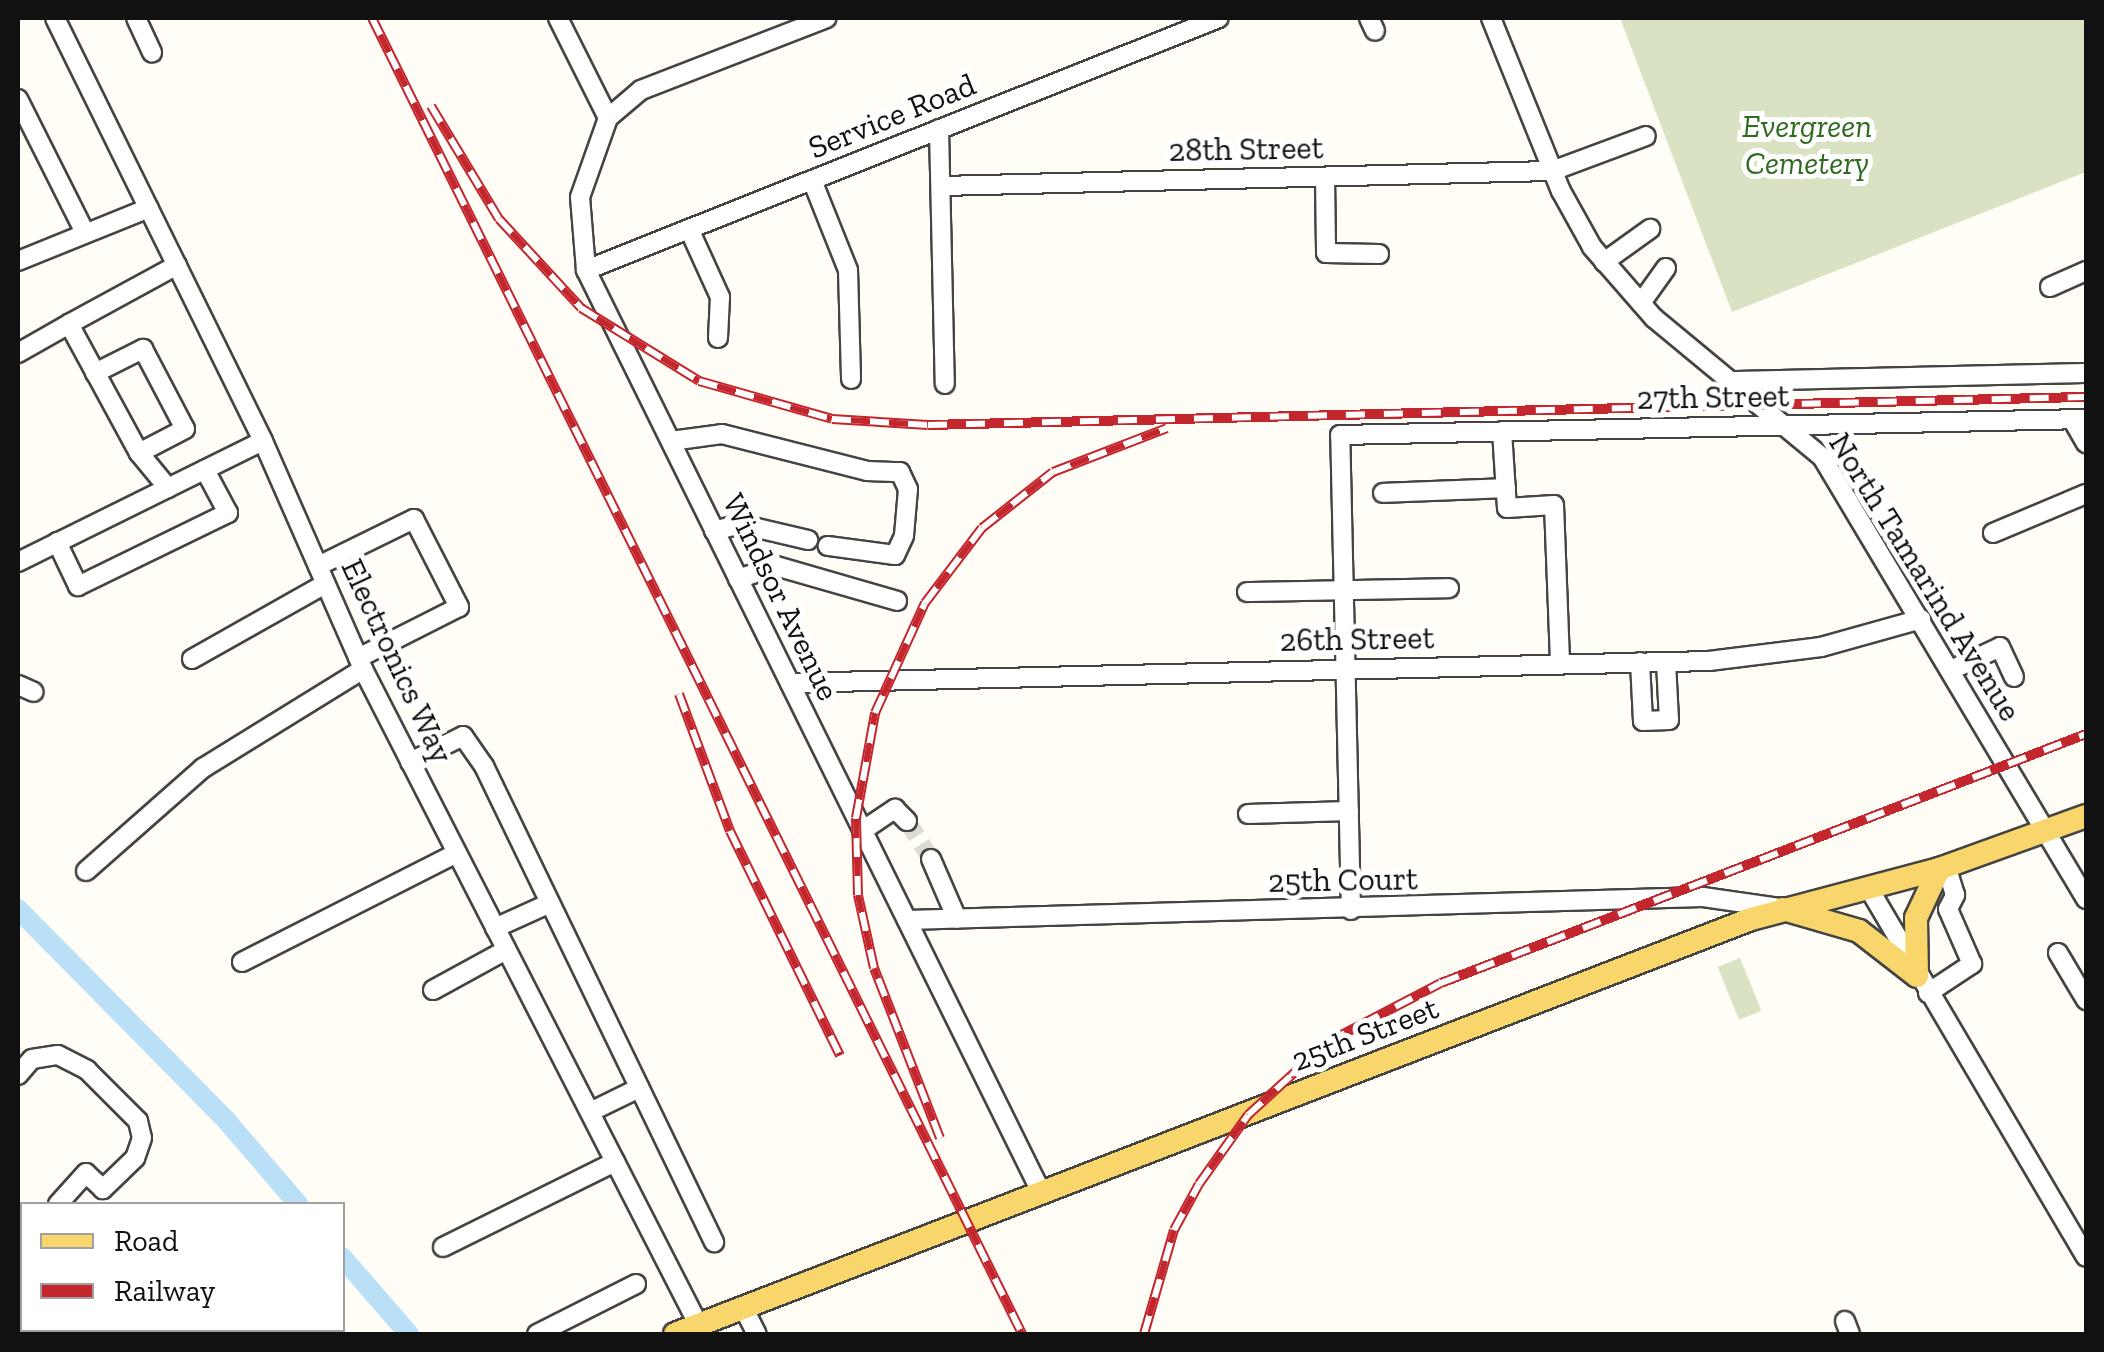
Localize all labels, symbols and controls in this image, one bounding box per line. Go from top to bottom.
street label: Service Road [803,65,981,167]
park label: Evergreen Cemetery [1742,108,1872,183]
street label: 28th Street [1168,128,1324,170]
street label: 27th Street [1636,376,1790,418]
street label: North Tamarind Avenue [1820,425,2030,729]
street label: Windsor Avenue [714,487,848,707]
street label: Electronics Way [333,552,461,770]
street label: 26th Street [1279,618,1435,660]
street label: 25th Court [1268,859,1418,901]
street label: 25th Street [1286,988,1444,1080]
legend [20,1202,345,1332]
text: Road [114,1223,179,1259]
text: Railway [114,1273,215,1309]

